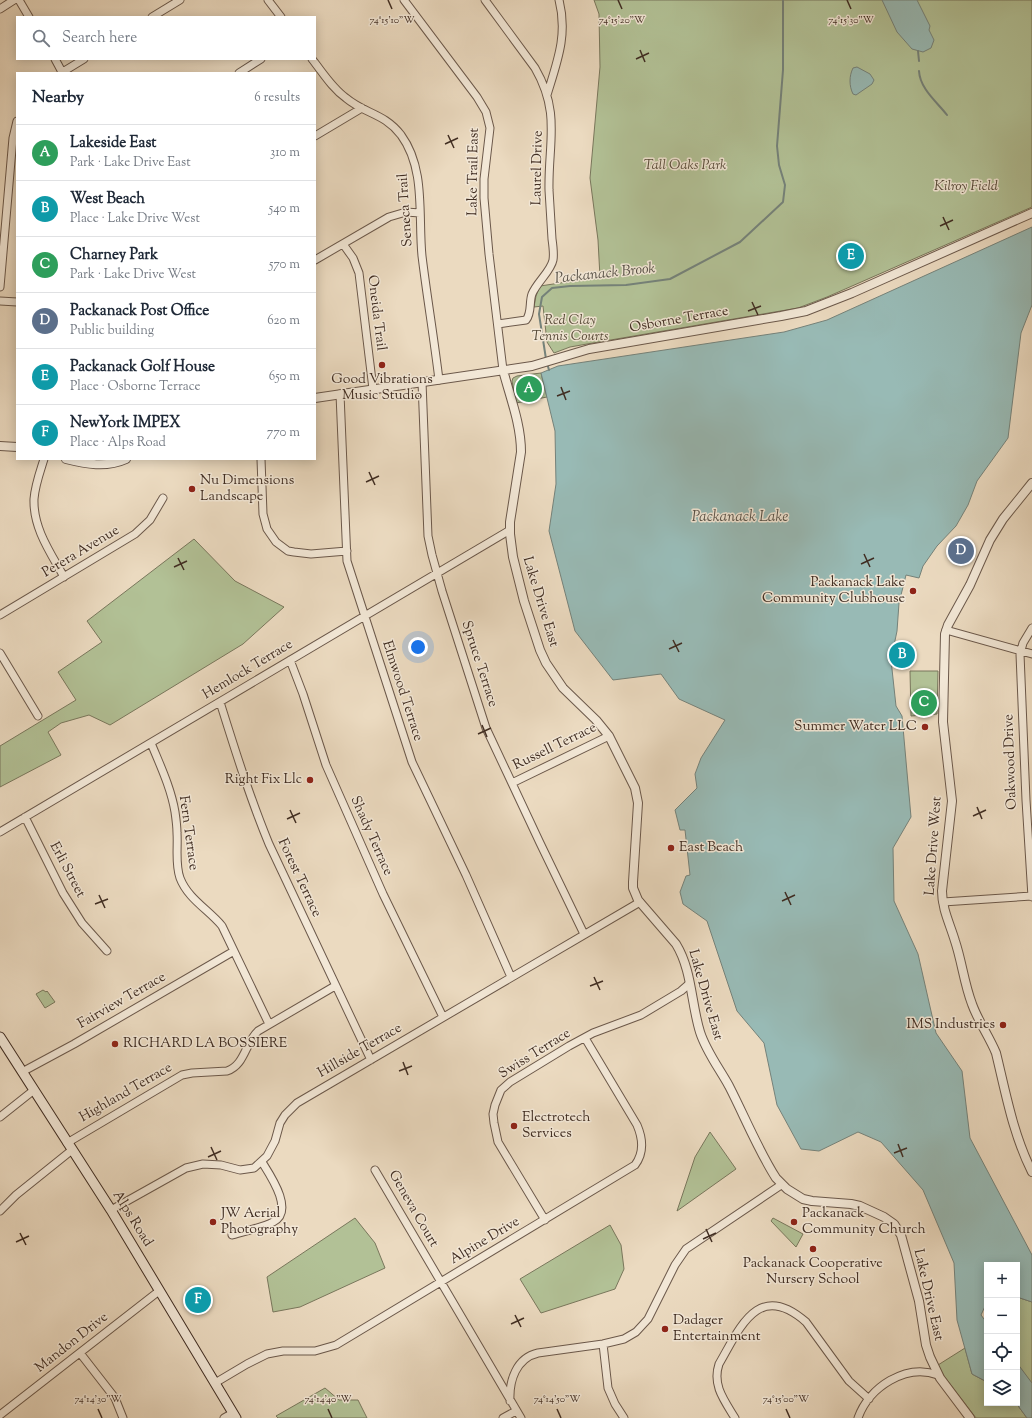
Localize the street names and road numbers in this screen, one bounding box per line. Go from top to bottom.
street label: Lake Trail East [463,128,485,216]
street label: Laurel Drive [527,130,549,206]
street label: Seneca Trail [393,173,419,247]
street label: Oneida Trail [361,274,391,352]
street label: Osborne Terrace [628,301,730,339]
street label: Perera Avenue [39,521,123,583]
street label: Lake Drive East [517,554,563,650]
street label: Spruce Terrace [456,618,502,710]
street label: Hemlock Terrace [199,635,297,705]
street label: Elmwood Terrace [376,638,428,744]
street label: Oakwood Drive [999,714,1023,810]
street label: Russell Terrace [510,718,600,776]
street label: Shady Terrace [345,793,397,879]
street label: Fern Terrace [173,794,203,872]
street label: Lake Drive West [921,796,947,896]
street label: Forest Terrace [272,835,326,921]
street label: Erli Street [44,839,90,902]
street label: Lake Drive East [682,947,728,1043]
street label: Fairview Terrace [74,968,170,1034]
street label: Hillside Terrace [314,1019,406,1083]
street label: Swiss Terrace [495,1024,575,1084]
street label: Highland Terrace [76,1058,176,1128]
street label: Geneva Court [383,1167,443,1251]
street label: Alps Road [107,1187,157,1251]
street label: Alpine Drive [446,1212,524,1270]
street label: Lake Drive East [908,1247,948,1343]
street label: Mandon Drive [31,1308,113,1378]

